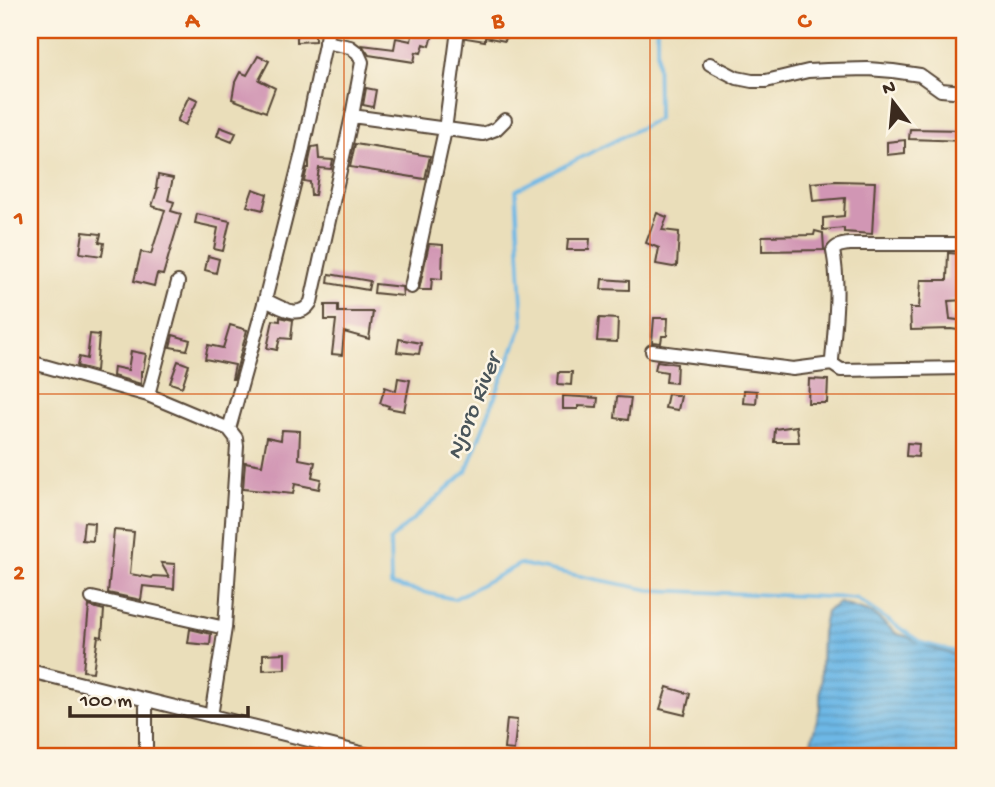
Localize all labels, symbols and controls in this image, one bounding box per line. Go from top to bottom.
text: A [184,9,200,36]
text: B [491,9,505,36]
text: C [798,9,813,36]
north arrow [858,66,928,136]
text: N [880,76,898,102]
text: 1 [13,206,24,233]
water label: Njoro River [441,346,511,464]
text: 2 [13,561,25,588]
scale bar [70,675,248,719]
text: 100 m [79,690,132,715]

